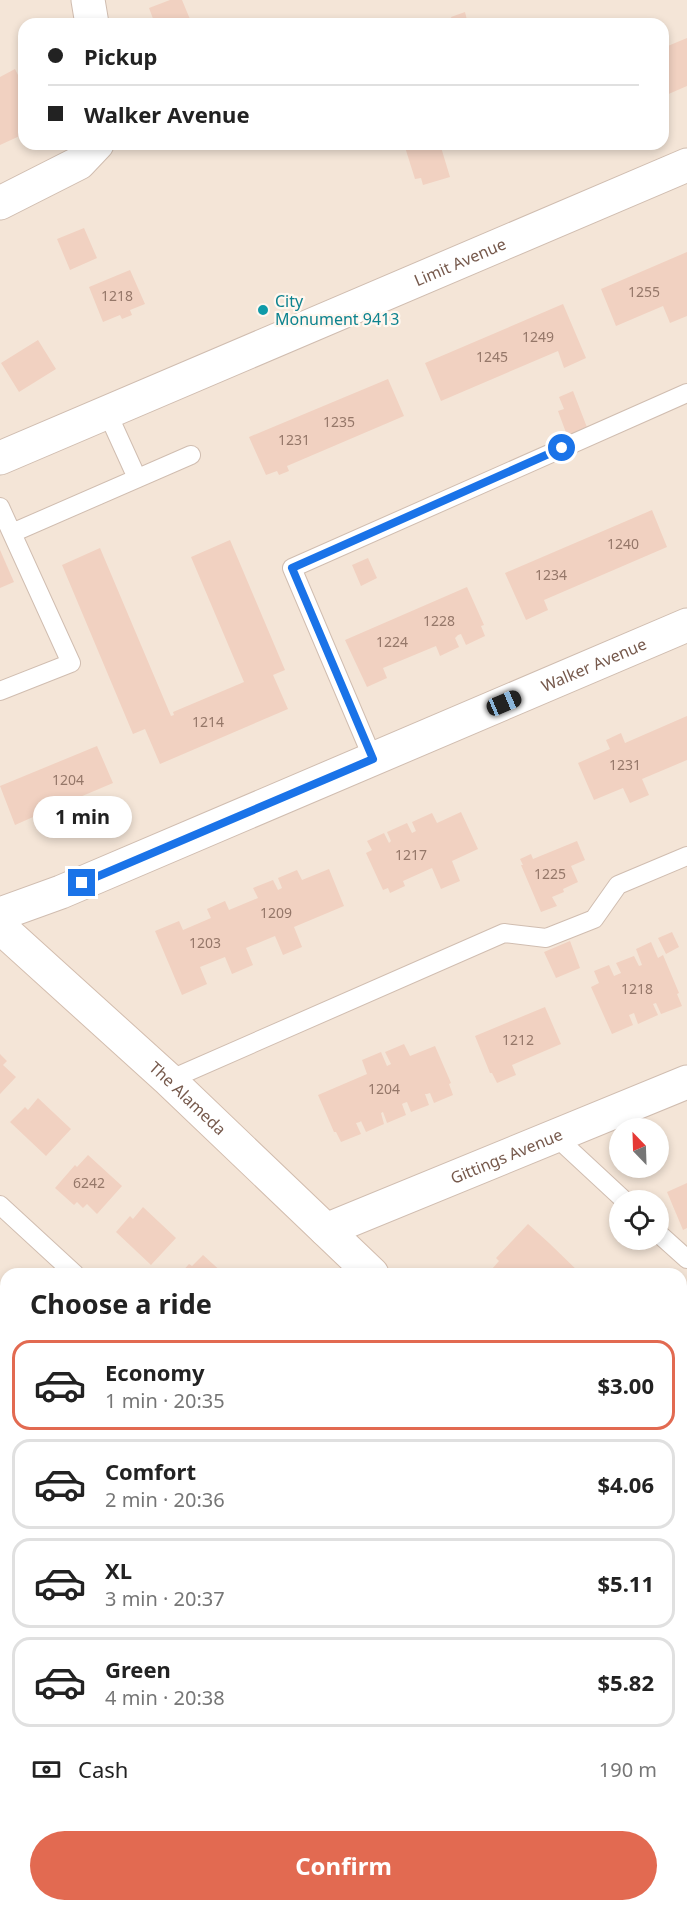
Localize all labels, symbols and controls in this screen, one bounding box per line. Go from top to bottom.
text: Pickup [84,41,157,71]
text: Walker Avenue [84,99,250,129]
street label: Limit Avenue [411,233,509,291]
house number: 1255 [628,282,660,301]
house number: 1218 [101,286,133,305]
place label: City Monument 9413 [275,290,399,330]
marker: City Monument 9413 [256,303,270,317]
house number: 1249 [522,327,554,346]
house number: 1245 [476,347,508,366]
house number: 1235 [323,412,355,431]
house number: 1231 [278,430,310,449]
route start [548,434,575,461]
house number: 1240 [607,534,639,553]
house number: 1234 [535,565,567,584]
house number: 1228 [423,611,455,630]
house number: 1224 [376,632,408,651]
street label: Walker Avenue [538,633,650,697]
car [484,688,524,718]
house number: 1214 [192,712,224,731]
house number: 1231 [609,755,641,774]
house number: 1204 [52,770,84,789]
callout: 1 min [32,796,132,838]
text: 1 min [55,803,110,830]
house number: 1217 [395,845,427,864]
house number: 1225 [534,864,566,883]
route end [68,869,95,896]
house number: 1209 [260,903,292,922]
house number: 1203 [189,933,221,952]
house number: 1218 [621,979,653,998]
house number: 1212 [502,1030,534,1049]
street label: The Alameda [145,1056,231,1140]
house number: 1204 [368,1079,400,1098]
north arrow [609,1118,669,1178]
map controls [609,1118,669,1250]
street label: Gittings Avenue [447,1123,566,1189]
house number: 6242 [73,1173,105,1192]
button: locate [609,1190,669,1250]
text: Choose a ride [30,1285,212,1322]
text: Economy [105,1357,204,1387]
icon: car [33,1358,87,1412]
text: $3.00 [597,1370,654,1400]
text: 1 min · 20:35 [105,1387,225,1414]
text: Comfort [105,1456,196,1486]
icon: car [33,1457,87,1511]
text: $4.06 [597,1469,654,1499]
text: 2 min · 20:36 [105,1486,225,1513]
text: XL [105,1555,132,1585]
icon: car [33,1556,87,1610]
text: $5.11 [597,1568,654,1598]
text: 3 min · 20:37 [105,1585,225,1612]
text: Green [105,1654,171,1684]
icon: car [33,1655,87,1709]
text: $5.82 [597,1667,654,1697]
text: 4 min · 20:38 [105,1684,225,1711]
icon: cash [30,1753,63,1786]
text: Cash [78,1754,128,1784]
text: 190 m [599,1756,657,1783]
button: Confirm [30,1831,657,1900]

